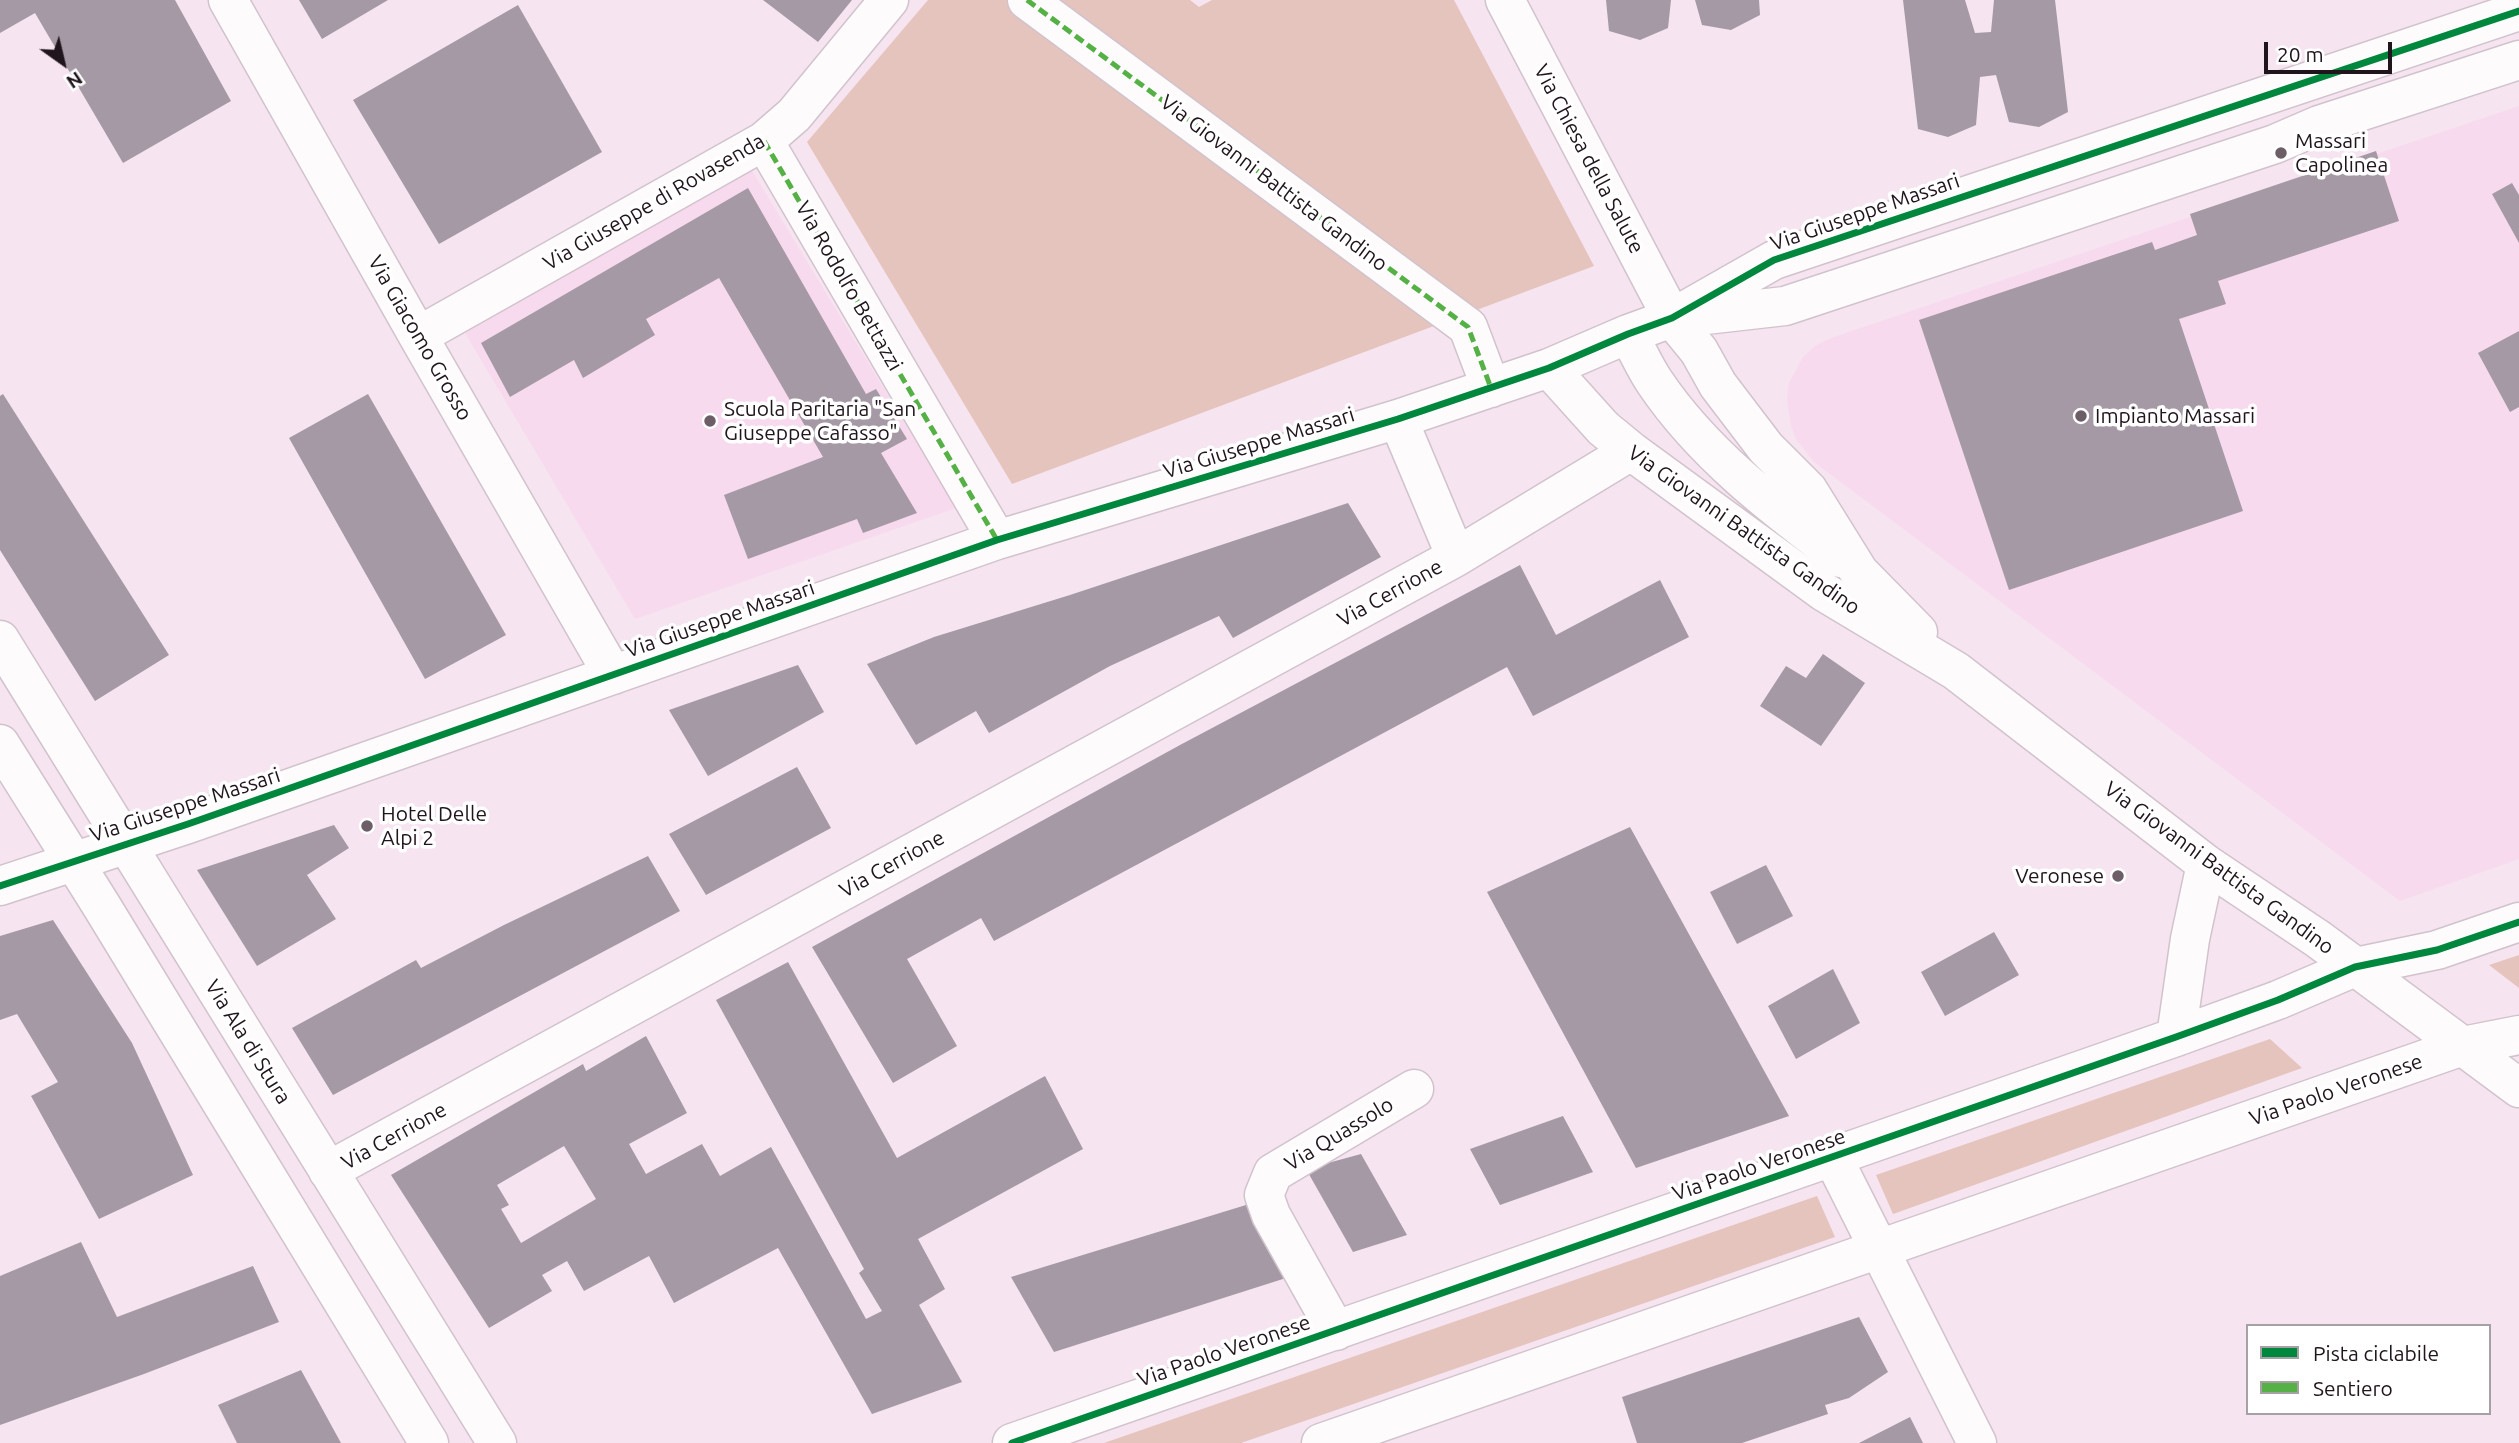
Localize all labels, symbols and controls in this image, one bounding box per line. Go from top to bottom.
north arrow [28,28,98,98]
scale bar [2267,28,2395,72]
text: 20 m [2277,42,2324,66]
street label: Via Chiesa della Salute [1528,60,1650,258]
text: N [63,67,87,93]
street label: Via Giovanni Battista Gandino [1155,89,1393,277]
street label: Via Giuseppe di Rovasenda [539,128,769,276]
place label: Massari Capolinea [2295,128,2388,178]
marker: Massari Capolinea [2273,145,2289,161]
street label: Via Giuseppe Massari [1767,168,1963,256]
street label: Via Rodolfo Bettazzi [790,197,908,375]
street label: Via Giacomo Grosso [362,251,478,425]
place label: Scuola Paritaria "San Giuseppe Cafasso" [724,396,916,446]
street label: Via Giuseppe Massari [1160,402,1358,484]
place label: Impianto Massari [2095,403,2255,429]
marker: Impianto Massari [2073,408,2089,424]
marker: Scuola Paritaria "San Giuseppe Cafasso" [702,413,718,429]
street label: Via Giovanni Battista Gandino [1623,440,1865,620]
street label: Via Cerrione [1333,554,1447,632]
street label: Via Giuseppe Massari [622,575,818,663]
street label: Via Giuseppe Massari [87,762,283,848]
street label: Via Giovanni Battista Gandino [2099,776,2339,960]
place label: Hotel Delle Alpi 2 [381,801,487,851]
marker: Hotel Delle Alpi 2 [359,818,375,834]
street label: Via Cerrione [835,825,949,903]
place label: Veronese [2015,863,2104,889]
marker: Veronese [2110,868,2126,884]
street label: Via Ala di Stura [200,975,296,1109]
street label: Via Paolo Veronese [2246,1049,2426,1131]
street label: Via Quassolo [1280,1092,1398,1176]
street label: Via Cerrione [337,1097,451,1175]
street label: Via Paolo Veronese [1669,1124,1849,1206]
street label: Via Paolo Veronese [1134,1310,1314,1392]
legend [2246,1324,2491,1415]
text: Pista ciclabile [2313,1341,2439,1365]
text: Sentiero [2313,1376,2393,1400]

